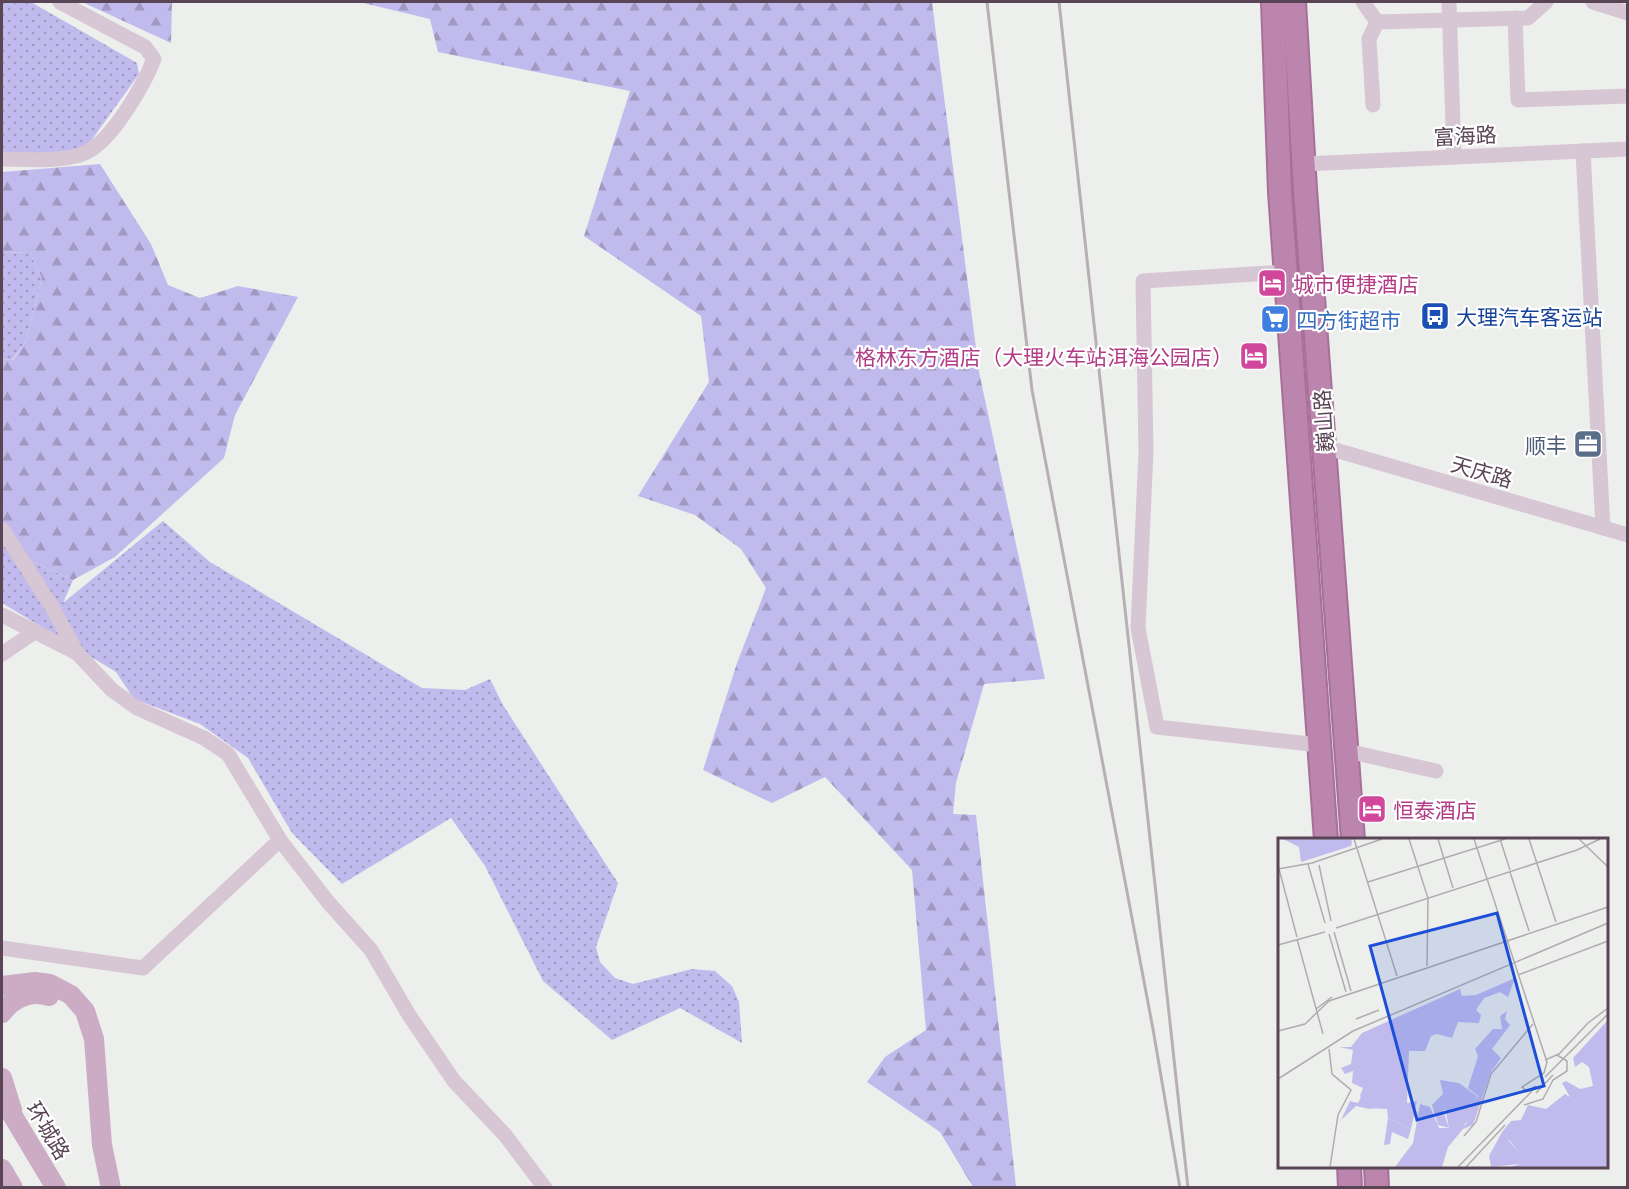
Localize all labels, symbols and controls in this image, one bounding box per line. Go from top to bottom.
street label: 富海路 [1433,121,1497,149]
hotel icon: 城市便捷酒店 [1256,267,1288,299]
place label: 城市便捷酒店 [1293,271,1419,296]
bus stop icon: 大理汽车客运站 [1419,300,1451,332]
supermarket icon: 四方街超市 [1259,303,1291,335]
place label: 大理汽车客运站 [1456,304,1603,329]
place label: 四方街超市 [1296,307,1401,332]
hotel icon: 格林东方酒店（大理火车站洱海公园店） [1238,340,1270,372]
place label: 格林东方酒店（大理火车站洱海公园店） [855,344,1233,369]
street label: 巍山路 [1308,389,1338,453]
office icon: 顺丰 [1572,428,1604,460]
place label: 顺丰 [1525,432,1567,457]
street label: 天庆路 [1448,450,1516,492]
hotel icon: 恒泰酒店 [1356,793,1388,825]
place label: 恒泰酒店 [1393,797,1477,822]
inset map [1278,838,1608,1168]
street label: 环城路 [22,1097,76,1163]

